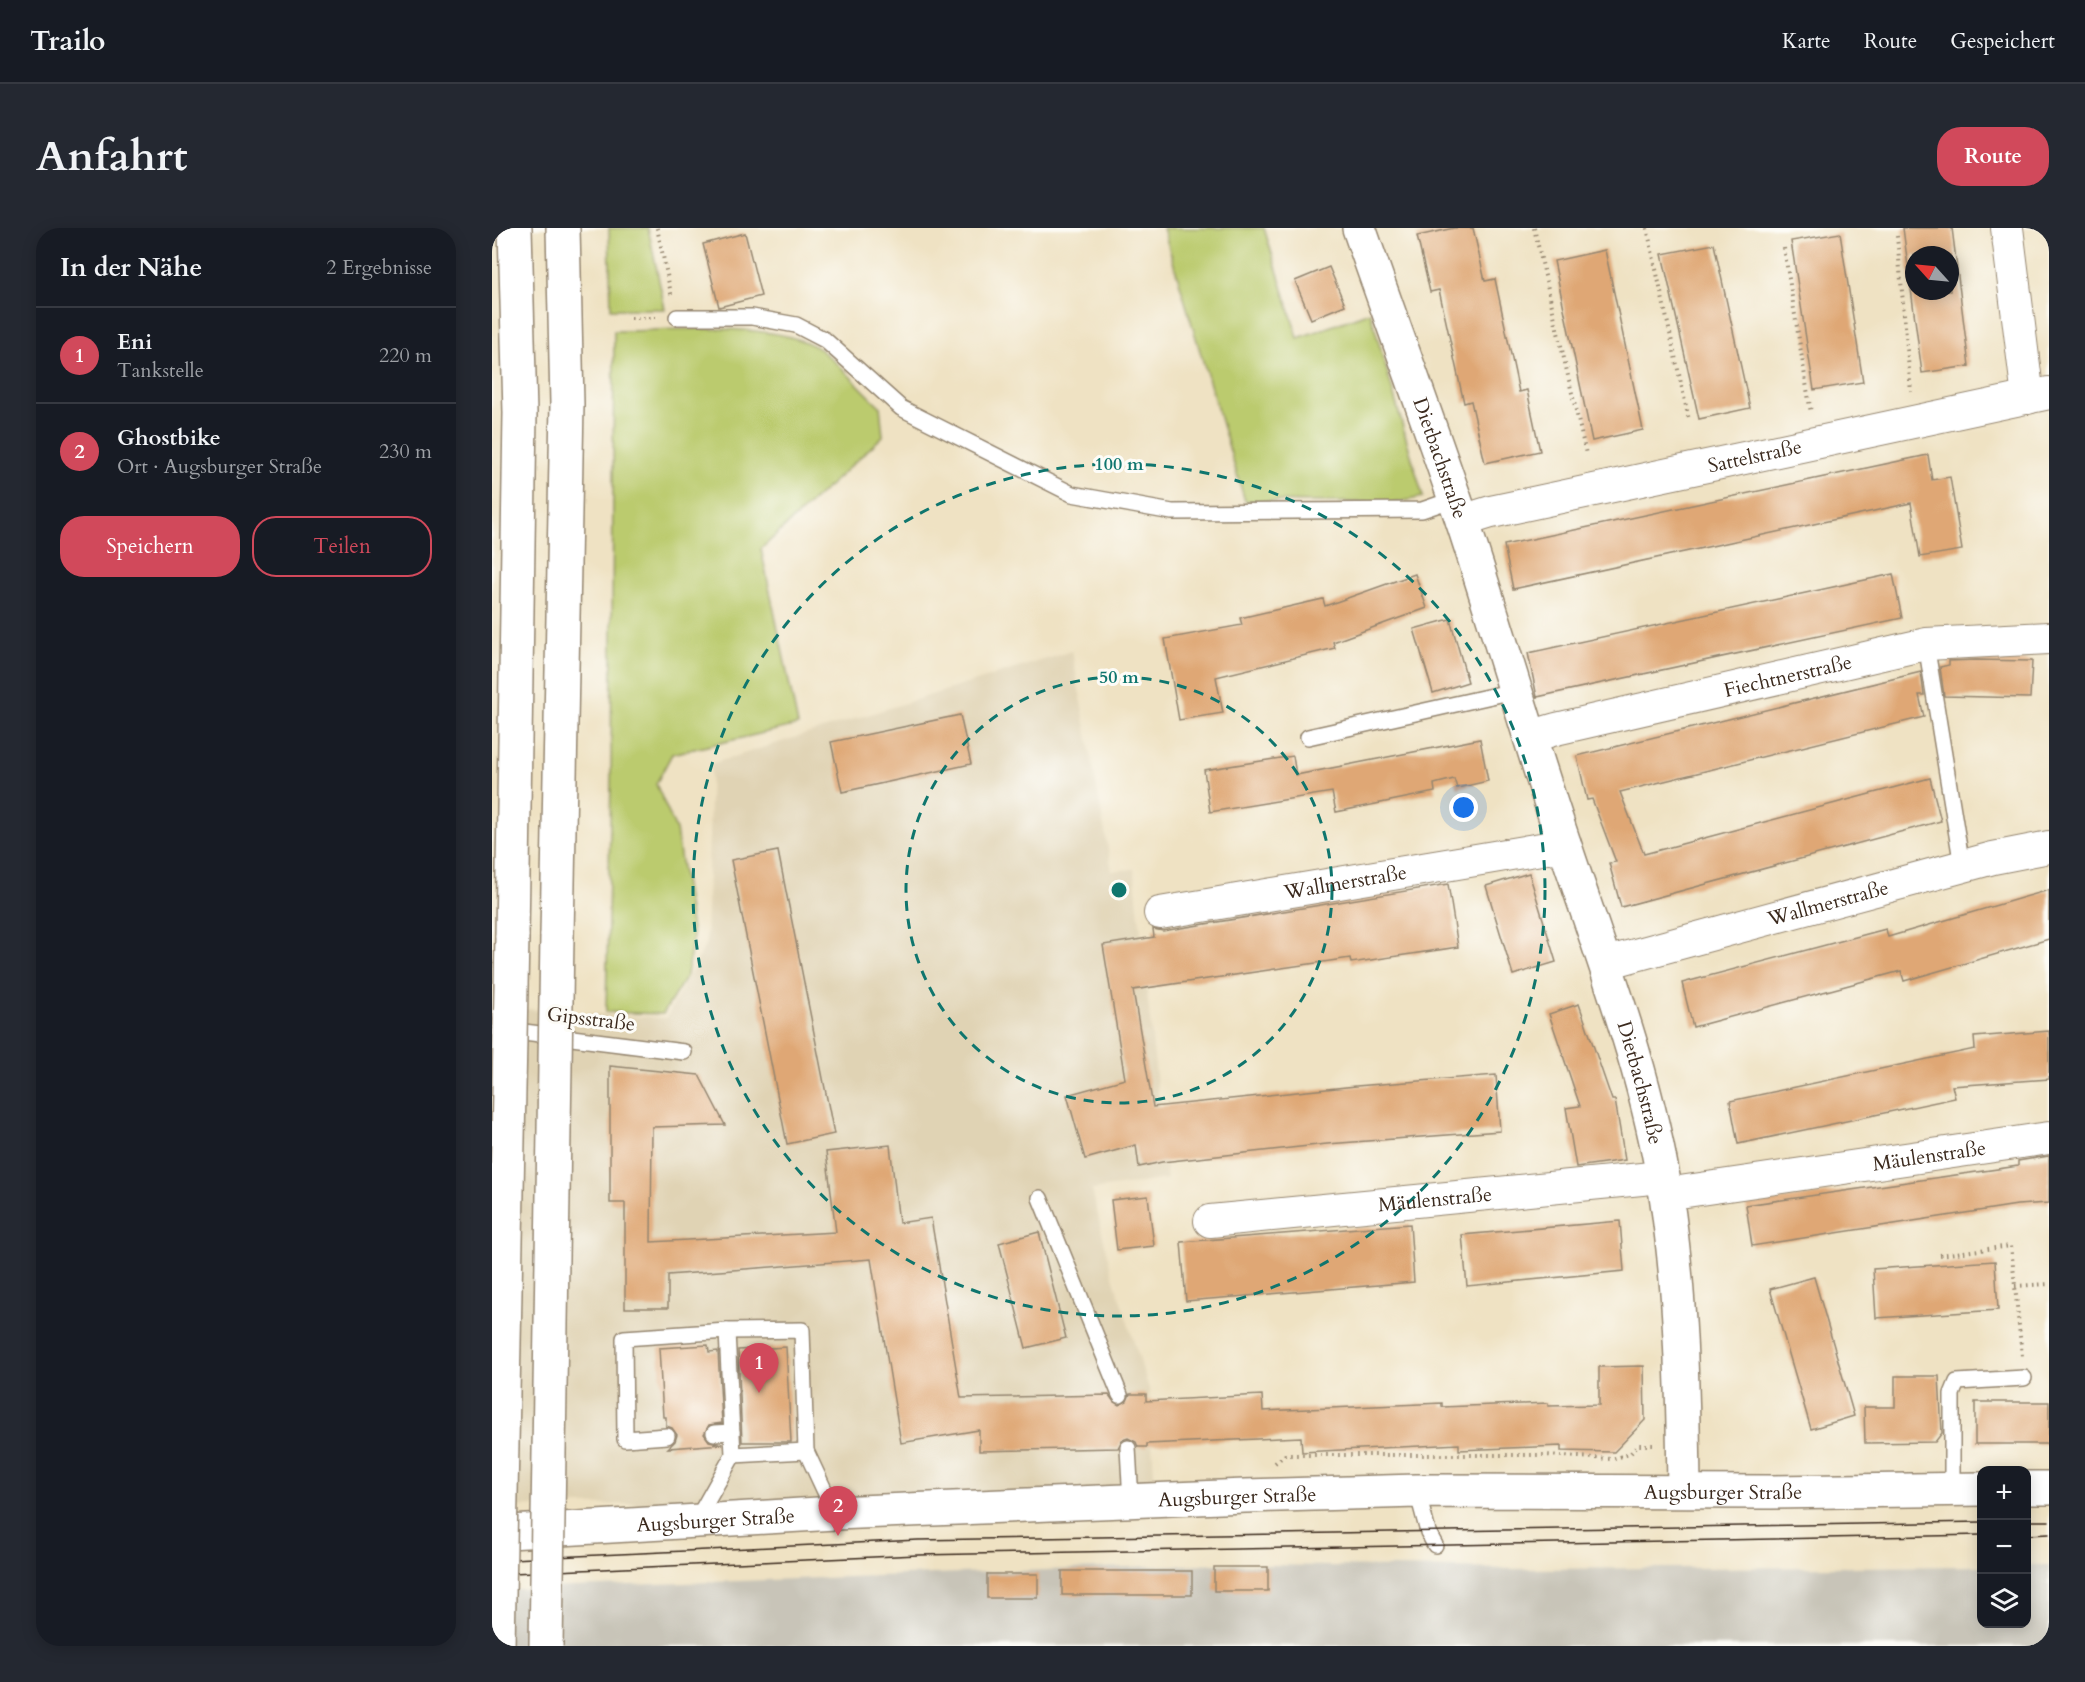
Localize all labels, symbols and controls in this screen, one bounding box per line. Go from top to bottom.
text: Trailo [30,22,105,60]
text: Karte [1782,27,1831,56]
text: Route [1864,27,1917,56]
text: Gespeichert [1950,27,2055,56]
button: Route [1937,127,2049,186]
text: Anfahrt [36,128,188,185]
north arrow [1905,246,1959,300]
text: In der Nähe [60,250,202,285]
text: 2 Ergebnisse [326,254,432,281]
text: Eni [117,327,152,357]
text: 1 [74,342,85,369]
text: 220 m [379,342,432,369]
text: Tankstelle [117,357,204,384]
street label: Dietbachstraße [1407,394,1474,522]
text: Ghostbike [117,423,221,453]
street label: Sattelstraße [1705,433,1804,479]
text: 2 [74,438,85,465]
text: 230 m [379,438,432,465]
text: 100 m [1094,452,1144,477]
text: Ort · Augsburger Straße [117,453,322,480]
button: Speichern [60,516,240,577]
button: Teilen [252,516,432,577]
street label: Fiechtnerstraße [1721,648,1854,703]
text: 50 m [1099,665,1139,690]
your location [1449,793,1478,822]
street label: Wallmerstraße [1281,858,1409,906]
street label: Wallmerstraße [1764,873,1891,932]
centre of rings [1109,880,1129,900]
street label: Gipsstraße [545,1000,637,1038]
street label: Dietbachstraße [1611,1018,1670,1147]
street label: Mäulenstraße [1871,1134,1988,1177]
street label: Mäulenstraße [1377,1180,1493,1218]
pin: 1 [740,1344,778,1393]
map controls [1977,1466,2031,1628]
button: + [1977,1466,2031,1520]
street label: Augsburger Straße [1644,1478,1802,1506]
street label: Augsburger Straße [1157,1480,1317,1513]
pin: 2 [818,1486,858,1536]
street label: Augsburger Straße [636,1502,796,1538]
button: − [1977,1520,2031,1574]
button: layers [1977,1574,2031,1628]

